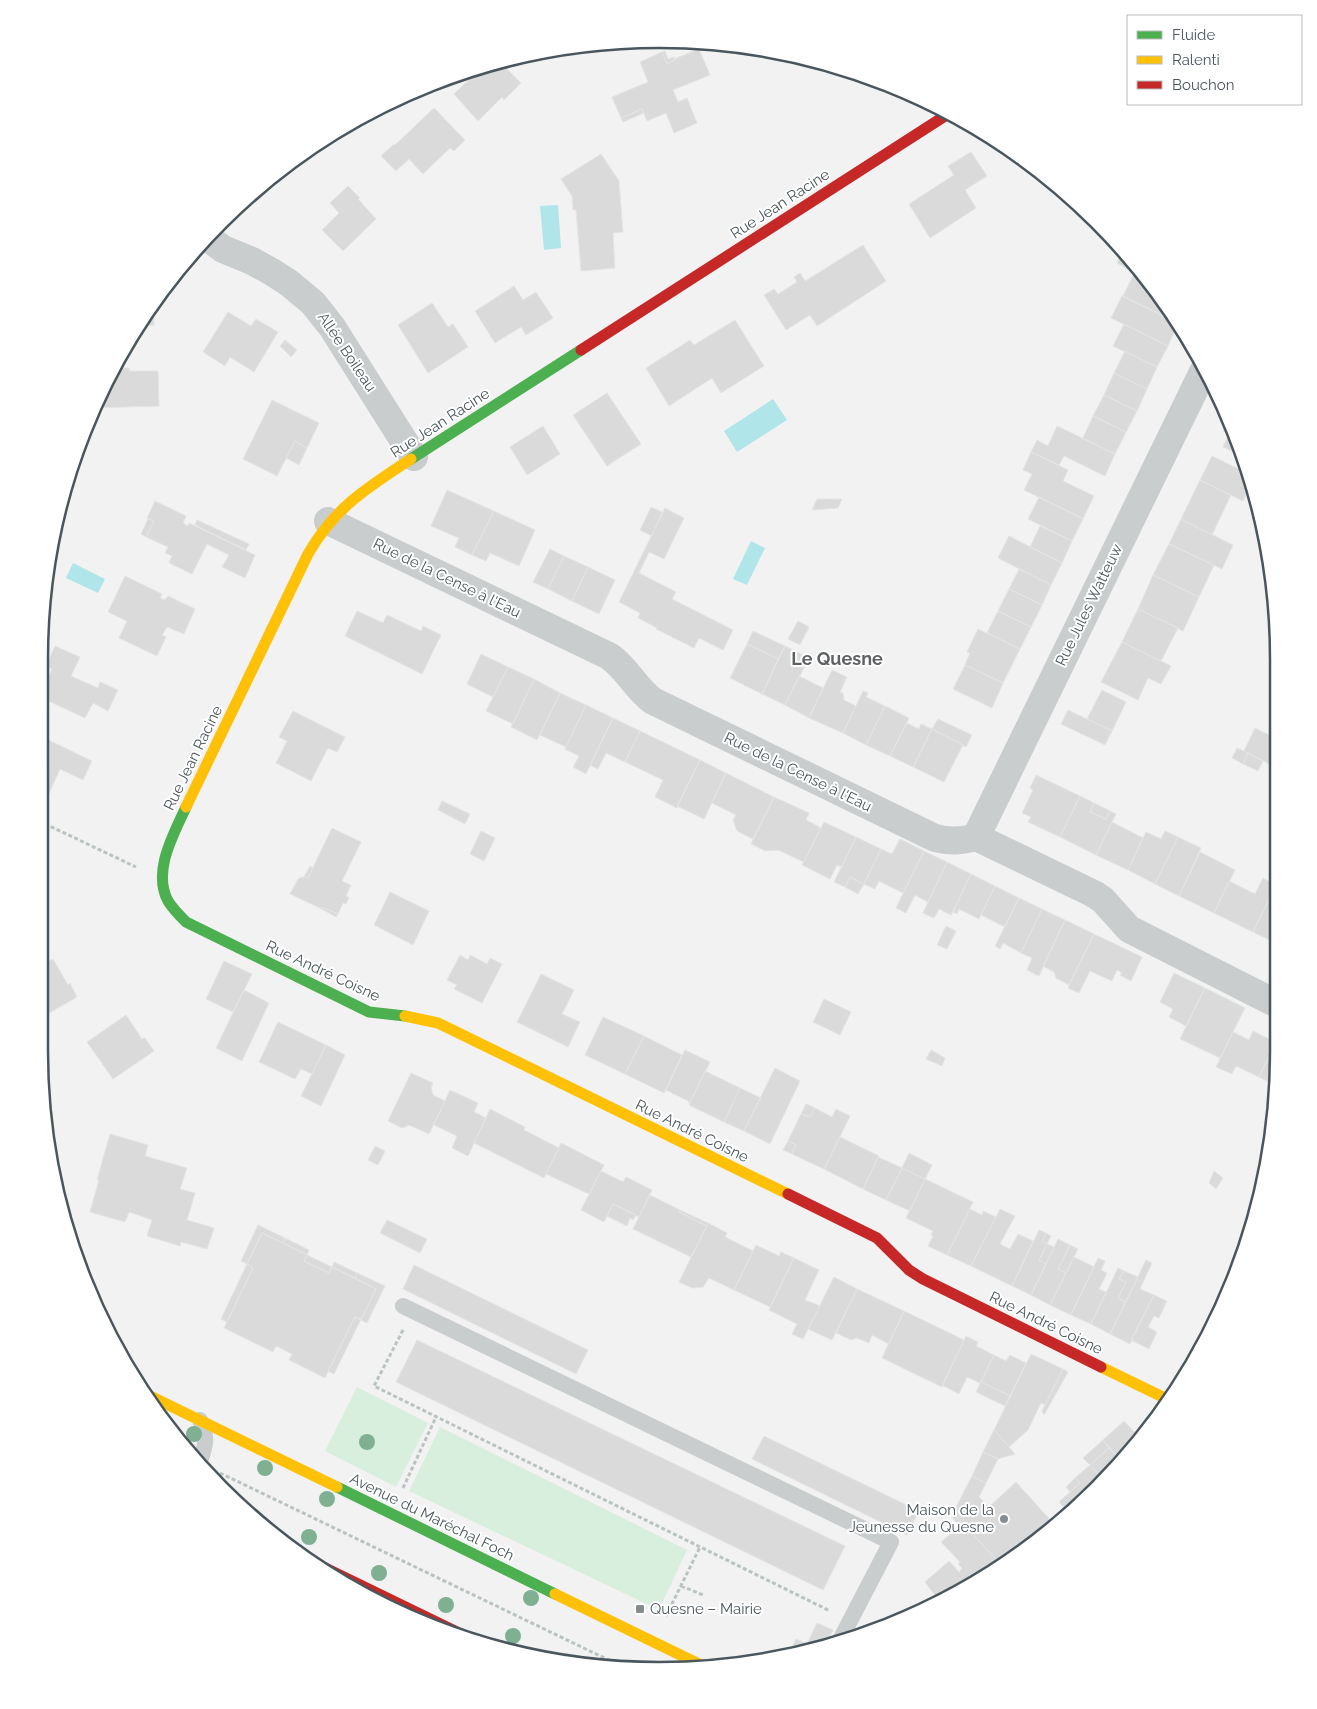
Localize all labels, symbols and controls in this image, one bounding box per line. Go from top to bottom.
legend [1127,15,1302,105]
text: Fluide [1172,26,1215,44]
text: Ralenti [1172,51,1220,69]
text: Bouchon [1172,76,1234,94]
street label: Rue Jean Racine [727,165,833,243]
street label: Allée Boileau [314,309,380,395]
street label: Rue Jean Racine [387,384,493,462]
street label: Rue de la Cense à l'Eau [370,534,524,622]
street label: Rue Jules Watteuw [1052,541,1126,669]
district label: Le Quesne [791,648,883,669]
street label: Rue Jean Racine [160,702,226,813]
street label: Rue de la Cense à l'Eau [721,728,875,816]
street label: Rue André Coisne [263,937,383,1005]
street label: Rue André Coisne [632,1096,752,1166]
street label: Rue André Coisne [986,1288,1106,1358]
street label: Avenue du Maréchal Foch [347,1469,517,1565]
place label: Maison de la Jeunesse du Quesne [849,1501,994,1536]
marker: Maison de la Jeunesse du Quesne [998,1513,1010,1525]
place label: Quesne – Mairie [650,1600,762,1618]
marker: Quesne – Mairie [634,1603,646,1615]

